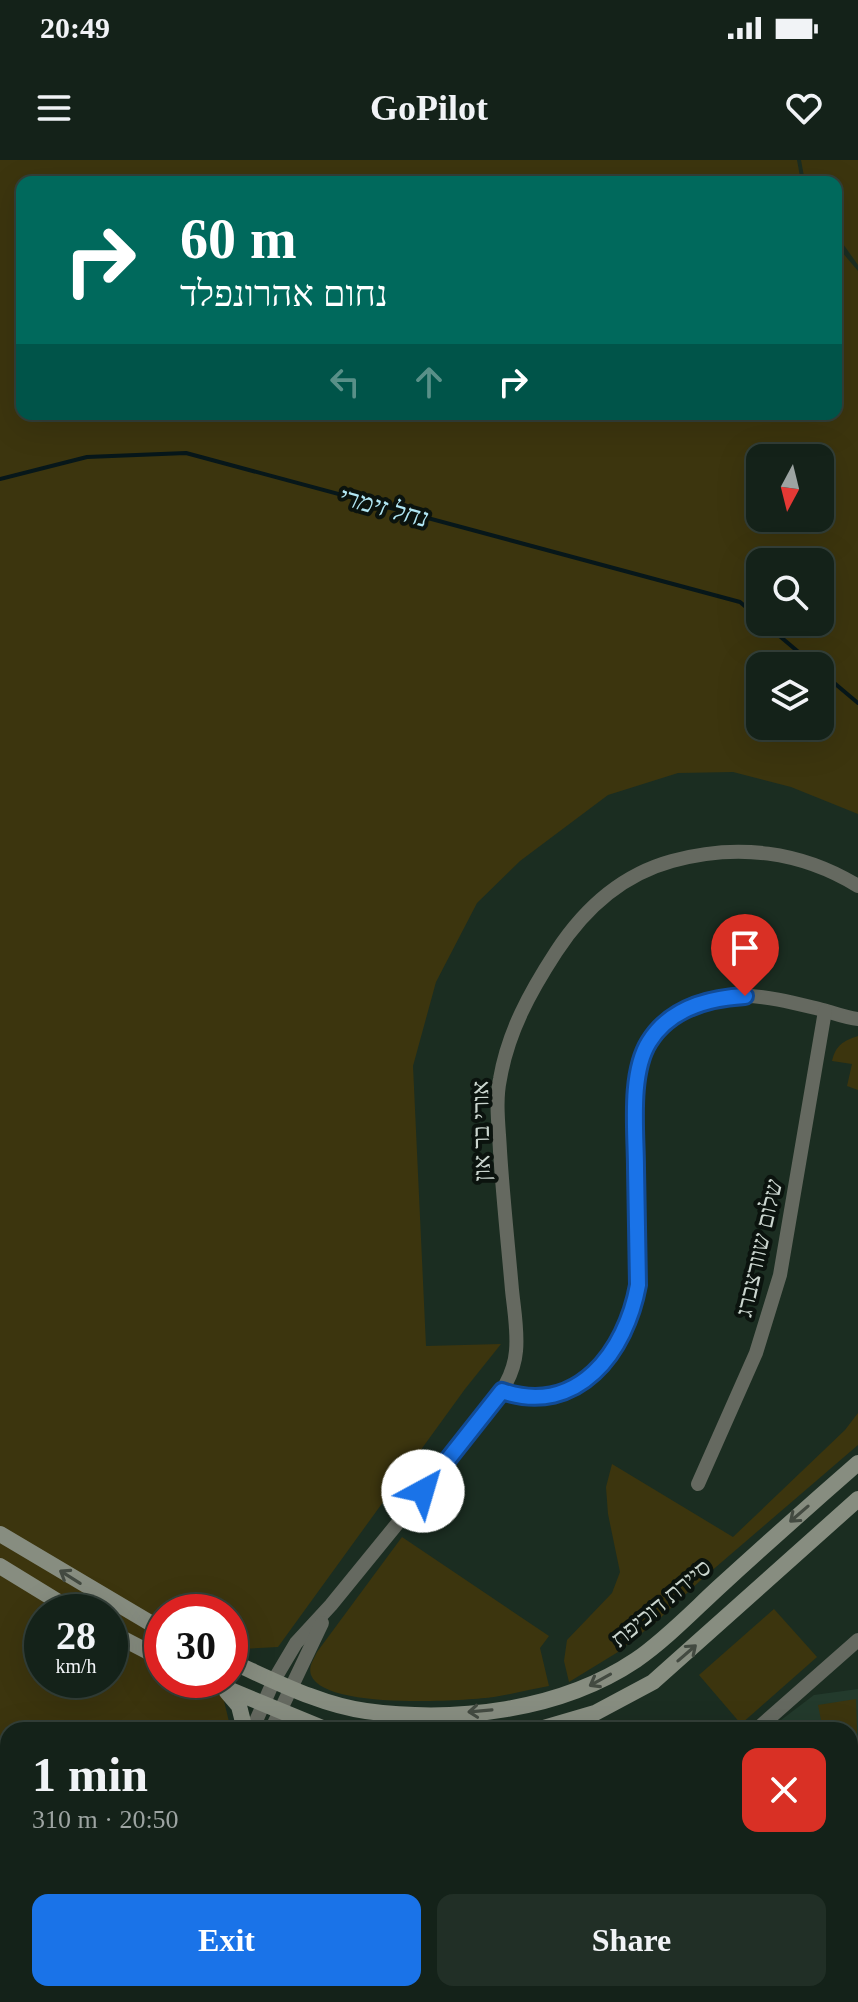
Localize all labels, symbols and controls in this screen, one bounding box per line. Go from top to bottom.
text: 20:49 [40,11,110,44]
icon: menu [32,86,76,130]
icon: heart [782,86,826,130]
text: GoPilot [370,88,488,128]
icon: right [48,208,152,312]
text: 60 m [180,208,297,270]
text: נחום אהרונפלד [180,274,388,314]
icon: left [323,360,367,404]
icon: ahead [407,360,451,404]
icon: right [491,360,535,404]
north arrow [746,444,834,532]
map controls [746,444,834,740]
water label: נחל זימרי [336,482,432,533]
button: search [746,548,834,636]
button: layers [746,652,834,740]
pin [711,914,779,996]
icon: arrive [723,926,767,970]
street label: אורי בר און [467,1080,495,1182]
street label: שלום שוורצברג [731,1177,787,1319]
position arrow [381,1449,465,1533]
one-way arrow [790,1505,810,1523]
street label: סיירת דוכיפת [606,1554,716,1652]
one-way arrow [59,1569,82,1585]
speed limit sign: 30 [144,1594,248,1698]
text: 28 [56,1613,96,1658]
one-way arrow [677,1644,697,1662]
text: km/h [55,1655,97,1677]
one-way arrow [589,1673,613,1688]
one-way arrow [467,1704,494,1719]
text: 1 min [32,1748,148,1801]
button: close [742,1748,826,1832]
text: 310 m · 20:50 [32,1805,179,1834]
button: Exit [32,1894,421,1986]
button: Share [437,1894,826,1986]

